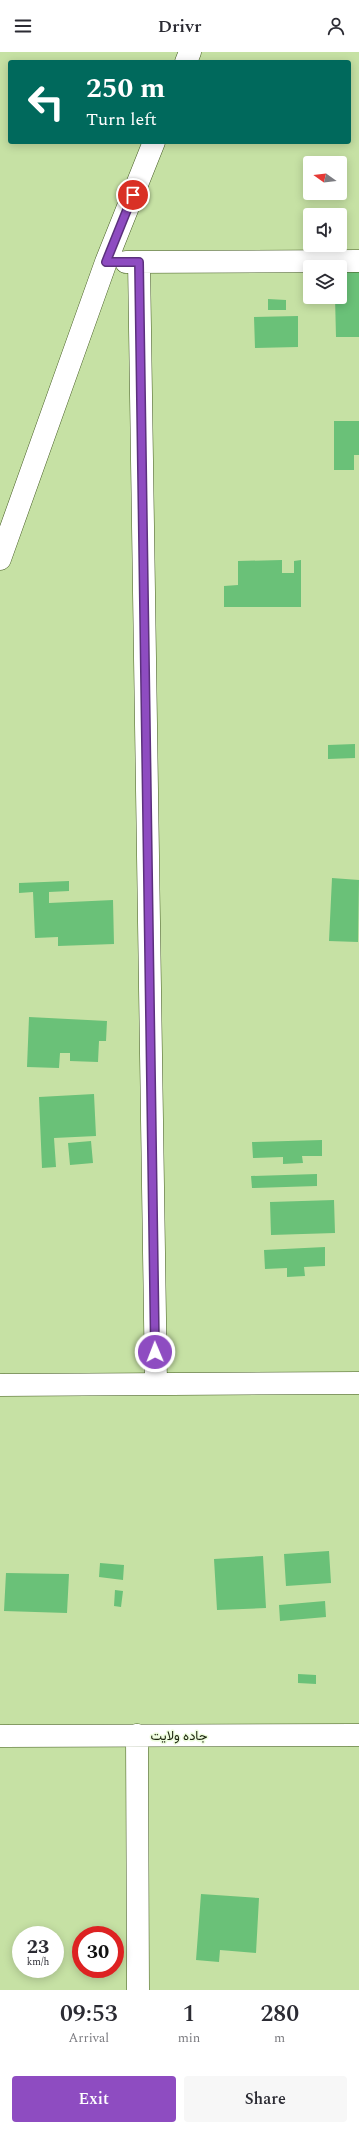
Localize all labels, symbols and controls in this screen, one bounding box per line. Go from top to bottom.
text: Drivr [158,13,201,40]
icon: menu [12,15,34,37]
icon: person [325,15,347,37]
text: 250 m [86,67,165,110]
icon: left [20,76,72,128]
text: Turn left [86,106,157,133]
north arrow [303,156,347,200]
map controls [303,156,347,304]
pin [116,178,150,212]
icon: arrive [122,184,144,206]
button: sound [303,208,347,252]
button: layers [303,260,347,304]
position arrow [134,1331,176,1373]
street label: جاده ولایت [151,1726,208,1746]
speed limit sign: 30 [72,1926,124,1978]
text: 23 [27,1932,49,1962]
text: km/h [27,1954,49,1970]
text: 09:53 [60,1996,118,2032]
text: 1 [183,1996,195,2032]
text: 280 [260,1996,299,2032]
text: Arrival [69,2028,109,2048]
text: min [178,2028,200,2048]
text: m [274,2028,285,2048]
button: Exit [12,2076,176,2122]
button: Share [184,2076,347,2122]

